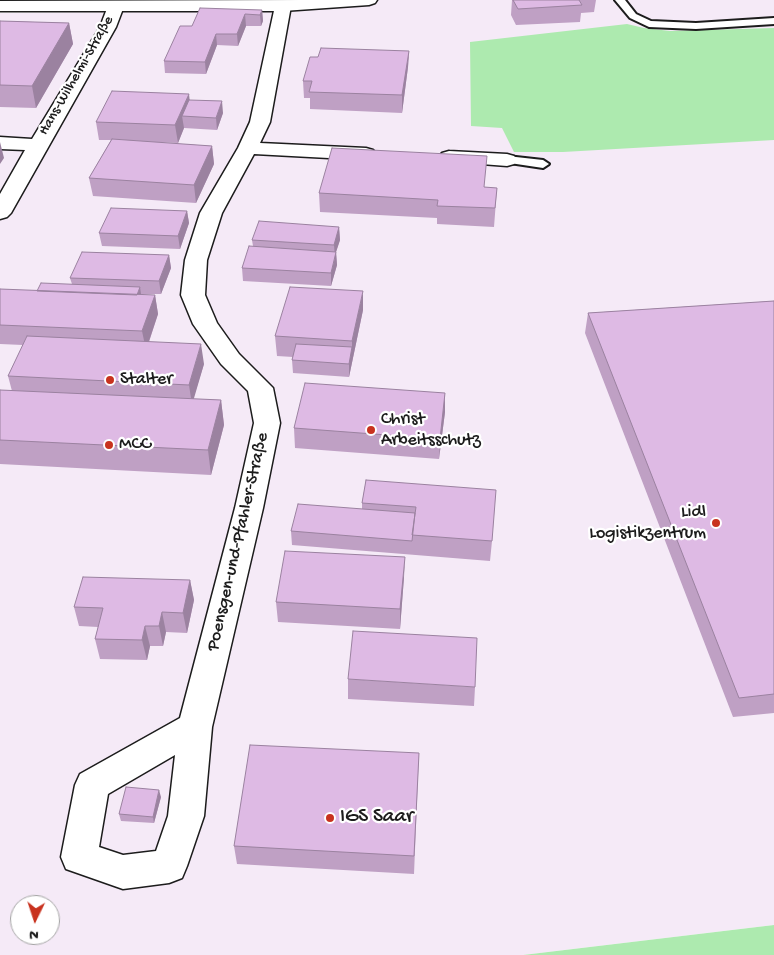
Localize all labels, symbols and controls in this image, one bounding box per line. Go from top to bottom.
street label: Hans-Wilhelmi-Straße [35,13,119,139]
place label: Stalter [120,369,173,391]
marker: Stalter [104,374,116,386]
place label: Christ Arbeitsschutz [381,409,481,452]
marker: Christ Arbeitsschutz [365,424,377,436]
street label: Poensgen-und-Pfahler-Straße [203,431,275,653]
place label: MCC [119,434,151,456]
marker: MCC [103,439,115,451]
place label: Lidl Logistikzentrum [589,502,706,544]
marker: Lidl Logistikzentrum [710,517,722,529]
place label: IGS Saar [340,805,414,831]
marker: IGS Saar [324,812,336,824]
north arrow [10,895,60,945]
text: N [29,926,39,943]

